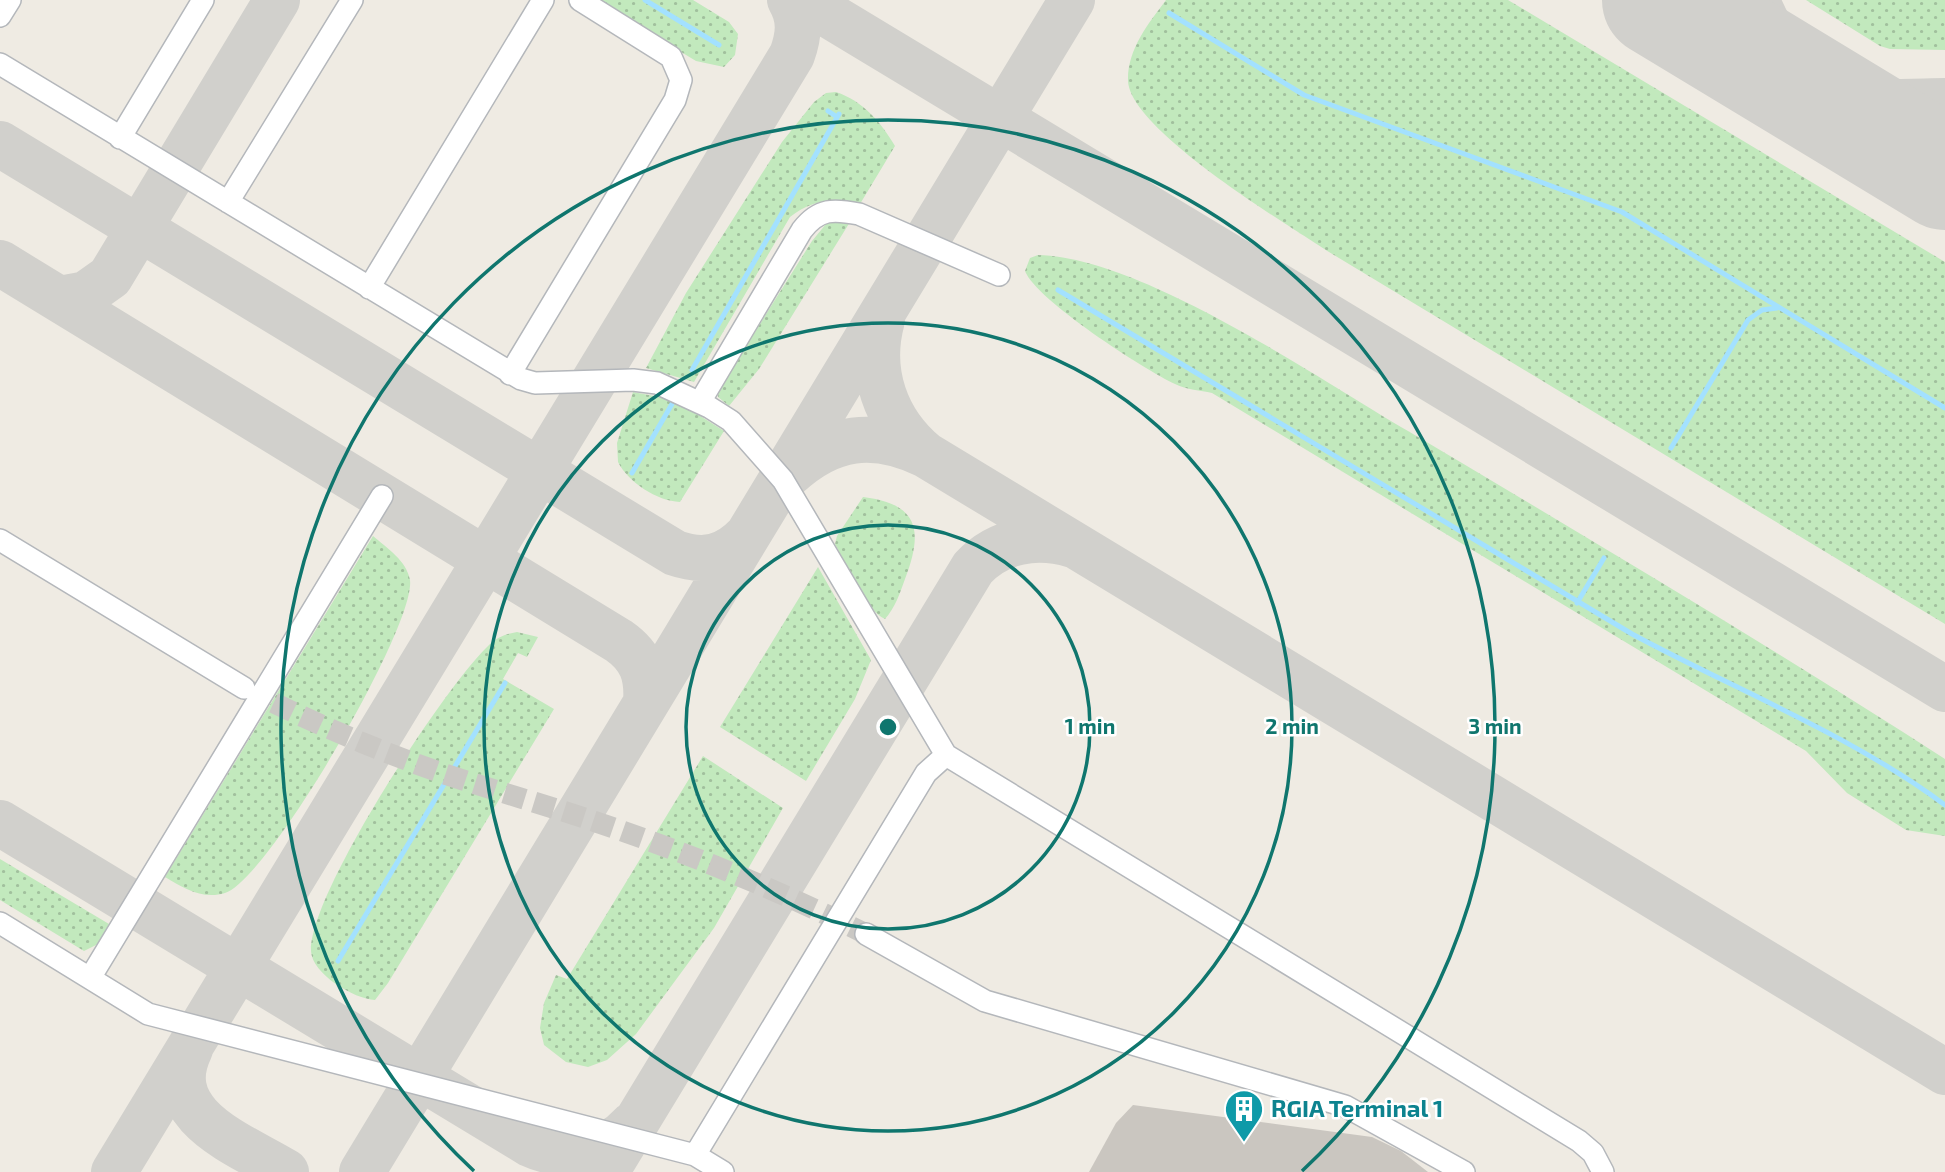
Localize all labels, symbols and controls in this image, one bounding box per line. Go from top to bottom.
text: 1 min [1065,713,1115,738]
text: 2 min [1265,713,1319,738]
text: 3 min [1468,713,1522,738]
centre of rings [876,715,900,739]
building icon: RGIA Terminal 1 [1223,1088,1265,1143]
place label: RGIA Terminal 1 [1271,1093,1443,1122]

